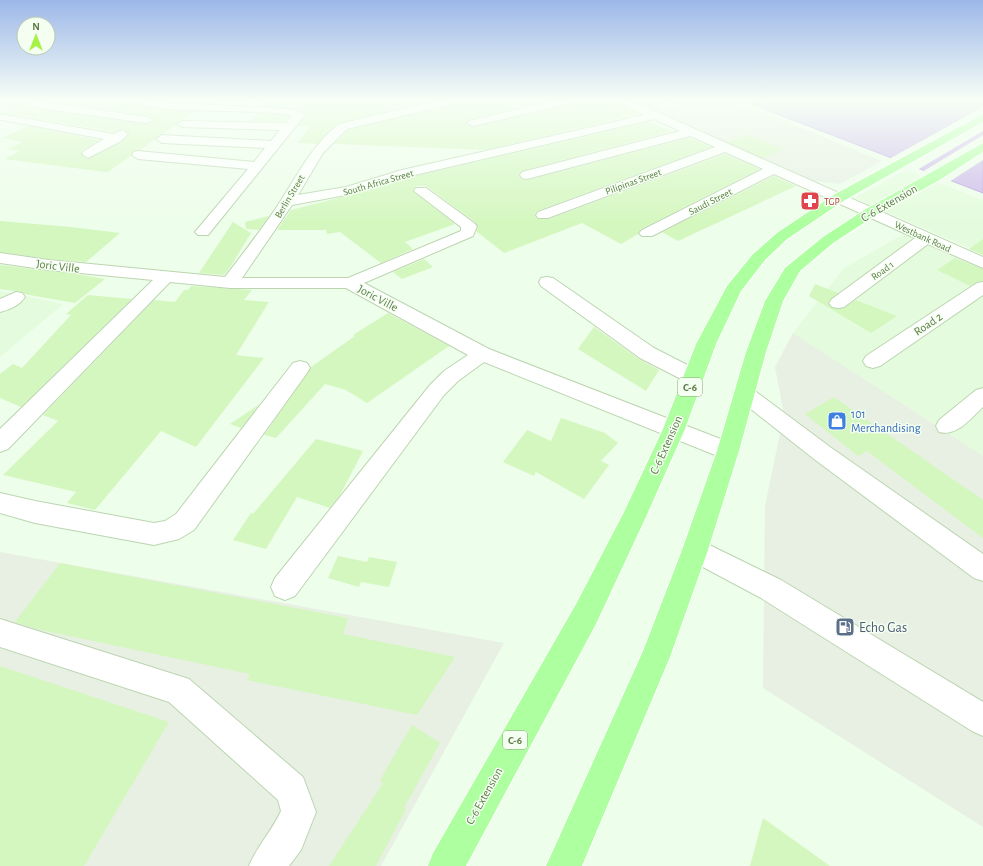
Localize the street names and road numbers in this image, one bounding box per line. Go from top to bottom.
street label: Pilipinas Street [604,167,663,197]
street label: South Africa Street [342,168,415,198]
street label: Berlin Street [273,173,307,220]
street label: C-6 Extension [859,182,919,224]
street label: Saudi Street [687,186,734,217]
street label: Westbank Road [893,220,952,254]
street label: Joric Ville [36,257,80,275]
street label: Road 1 [870,259,896,282]
street label: Joric Ville [356,282,400,314]
street label: Road 2 [912,310,945,338]
road number: C-6 [678,378,702,396]
street label: C-6 Extension [648,414,684,476]
road number: C-6 [503,731,527,749]
street label: C-6 Extension [464,766,504,826]

